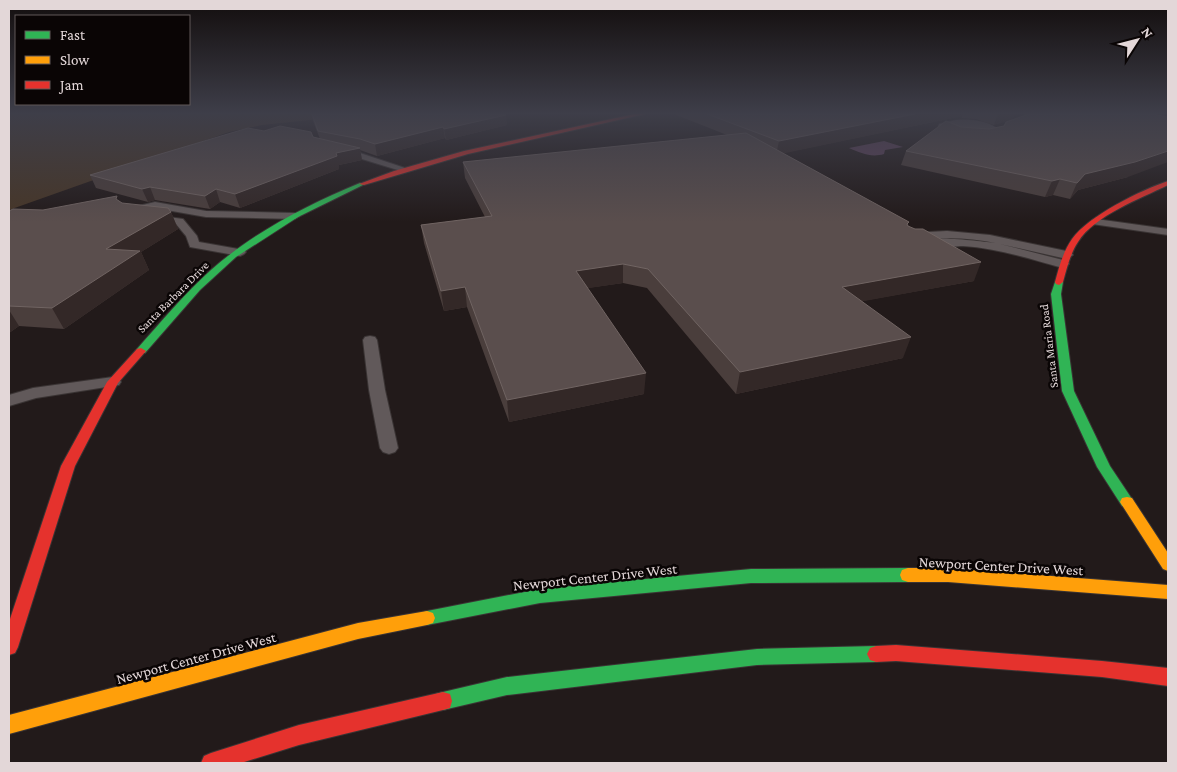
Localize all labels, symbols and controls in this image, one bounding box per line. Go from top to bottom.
legend [15,15,190,105]
north arrow [1112,15,1162,65]
text: N [1138,24,1157,41]
text: Fast [60,27,86,43]
text: Slow [60,52,90,68]
text: Jam [58,77,83,94]
street label: Santa Barbara Drive [134,258,212,336]
street label: Santa Maria Road [1037,303,1061,389]
street label: Newport Center Drive West [918,554,1085,579]
street label: Newport Center Drive West [512,560,679,595]
street label: Newport Center Drive West [114,629,279,688]

